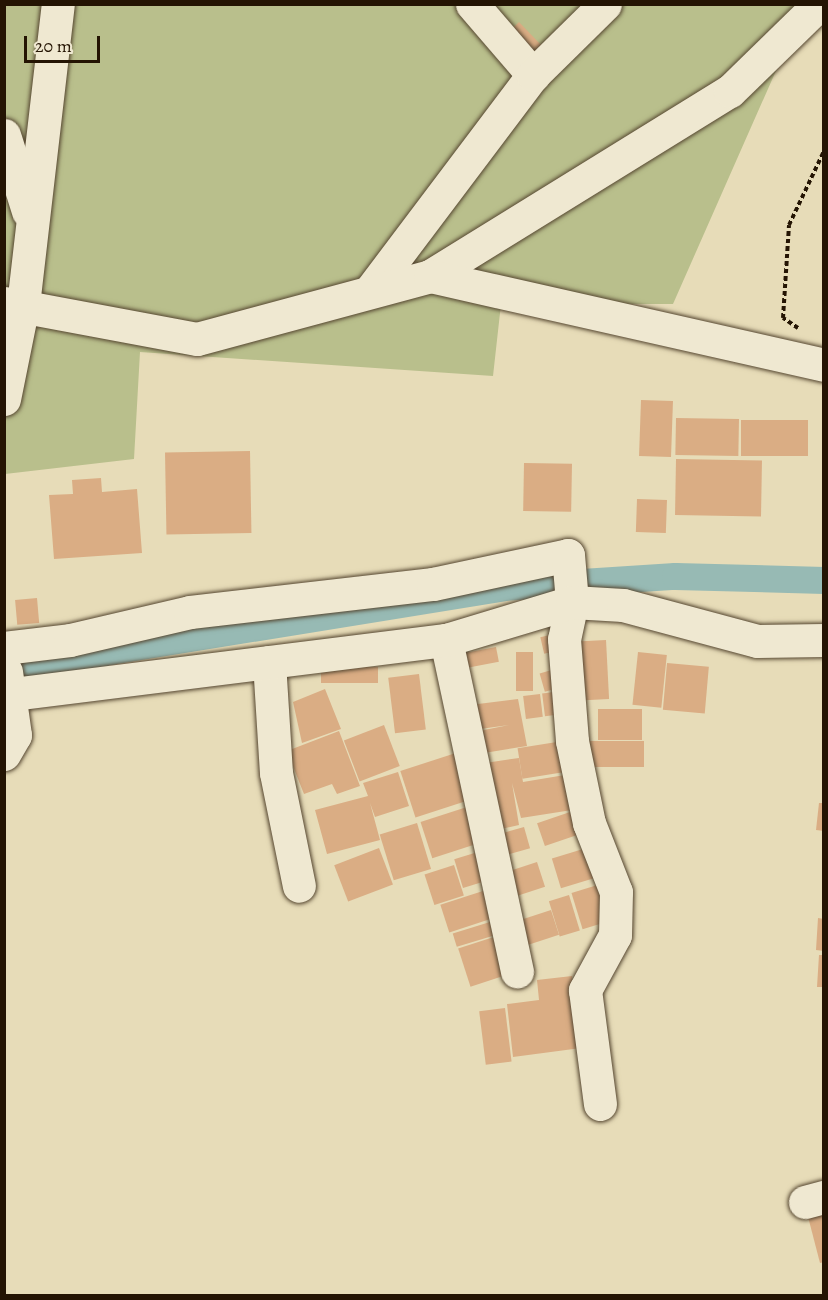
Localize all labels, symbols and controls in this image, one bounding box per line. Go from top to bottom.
scale bar [27,24,104,62]
text: 20 m [35,34,72,58]

